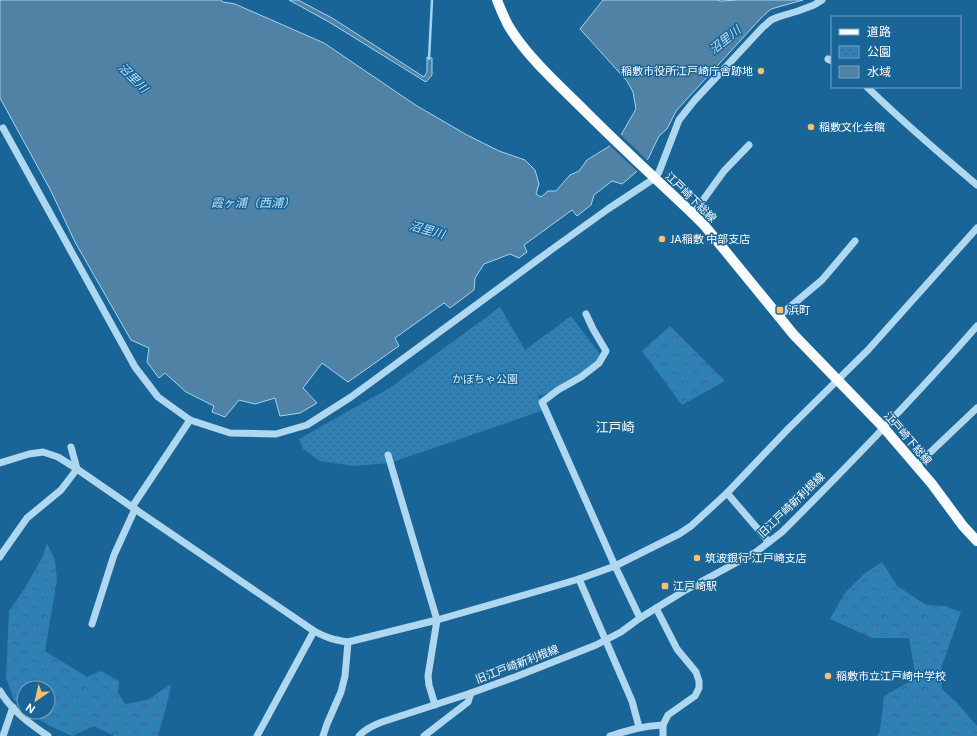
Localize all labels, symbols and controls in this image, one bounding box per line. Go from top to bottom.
legend [831,16,961,88]
water label: 沼里川 [707,22,745,57]
text: 道路 [867,25,891,39]
text: 公園 [867,45,891,59]
water label: 沼里川 [115,60,152,97]
place label: 稲敷市役所江戸崎庁舎跡地 [621,65,753,77]
text: 水域 [867,65,891,79]
marker: 稲敷市役所江戸崎庁舎跡地 [756,66,766,76]
place label: 稲敷文化会館 [819,121,885,133]
marker: 稲敷文化会館 [806,122,816,132]
street label: 江戸崎下総線 [663,170,719,224]
water label: 霞ヶ浦（西浦） [211,196,295,210]
water label: 沼里川 [408,218,448,242]
place label: JA稲敷 中部支店 [670,233,750,245]
marker: JA稲敷 中部支店 [657,234,667,244]
place label: 浜町 [788,304,810,316]
marker: 浜町 [775,305,785,315]
park label: かぼちゃ公園 [452,373,518,385]
street label: 江戸崎下総線 [882,409,934,467]
district label: 江戸崎 [595,420,635,435]
street label: 旧江戸崎新利根線 [755,470,827,540]
place label: 筑波銀行 江戸崎支店 [705,552,807,564]
marker: 筑波銀行 江戸崎支店 [692,553,702,563]
place label: 江戸崎駅 [673,580,717,592]
marker: 江戸崎駅 [660,581,670,591]
street label: 旧江戸崎新利根線 [474,643,560,685]
place label: 稲敷市立江戸崎中学校 [836,670,946,682]
marker: 稲敷市立江戸崎中学校 [823,671,833,681]
north arrow [16,680,56,720]
text: N [23,701,37,716]

